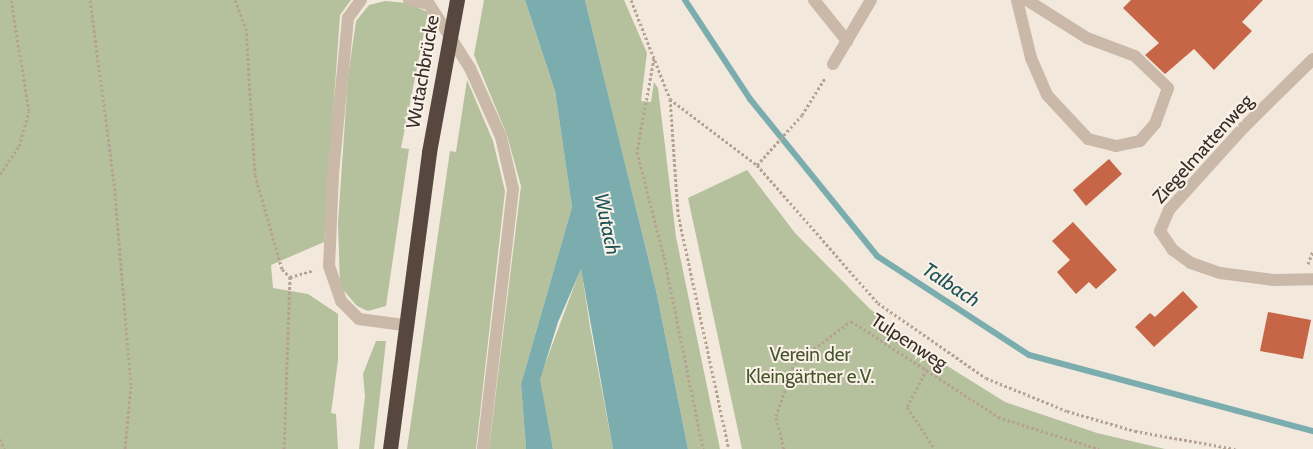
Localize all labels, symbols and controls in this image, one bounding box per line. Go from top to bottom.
street label: Wutachbrücke [402,14,444,130]
street label: Ziegelmattenweg [1148,90,1258,208]
water label: Wutach [589,191,625,257]
water label: Talbach [918,258,984,312]
street label: Tulpenweg [866,309,952,375]
park label: Verein der Kleingärtner e.V. [746,344,874,388]

